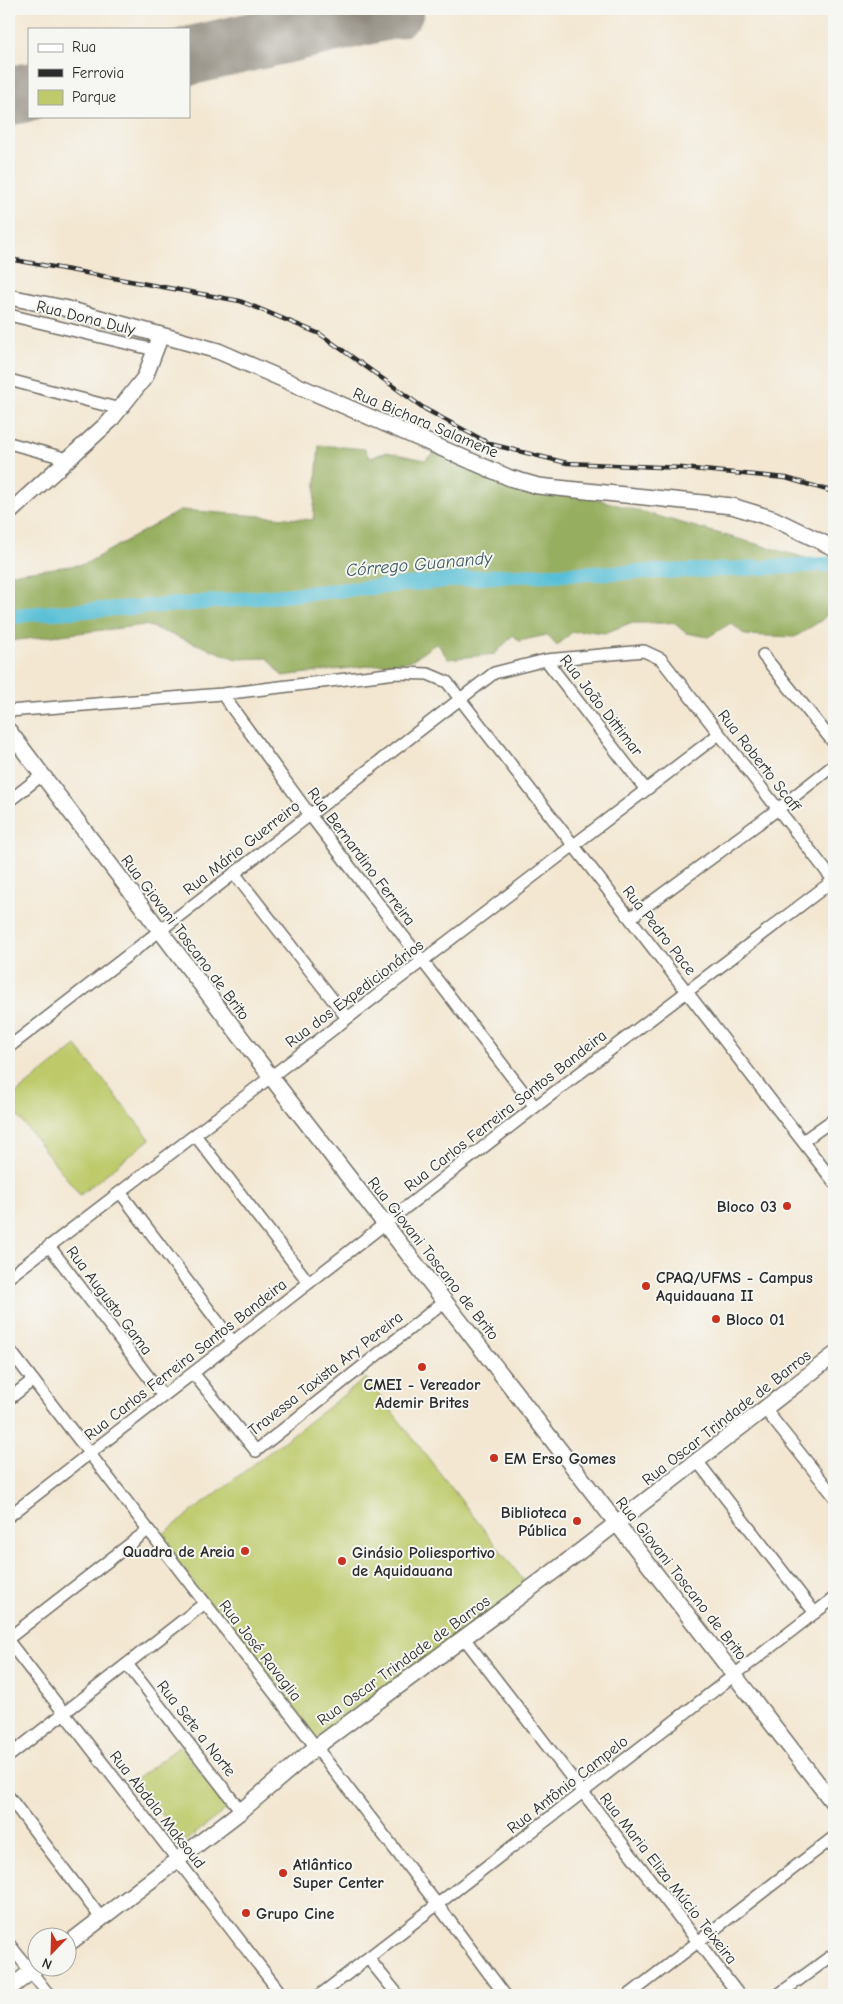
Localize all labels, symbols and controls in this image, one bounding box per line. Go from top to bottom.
legend [28,28,190,118]
text: Rua [72,38,96,56]
text: Ferrovia [72,64,124,82]
text: Parque [72,88,117,106]
street label: Rua Dona Duly [34,297,138,339]
street label: Rua Bichara Salamene [350,384,501,462]
water label: Córrego Guanandy [345,548,494,581]
street label: Rua João Dittimar [556,651,647,760]
street label: Rua Roberto Scaff [714,706,805,816]
street label: Rua Bernardino Ferreira [303,784,419,929]
street label: Rua Mário Guerreiro [180,797,304,899]
street label: Rua Giovani Toscano de Brito [117,852,253,1024]
street label: Rua Pedro Pace [619,882,700,979]
street label: Rua dos Expedicionários [282,936,427,1052]
street label: Rua Carlos Ferreira Santos Bandeira [401,1026,610,1195]
street label: Rua Giovani Toscano de Brito [364,1174,502,1344]
place label: Bloco 03 [717,1198,777,1216]
marker: Bloco 03 [781,1200,793,1212]
street label: Rua Augusto Gama [63,1243,156,1358]
place label: CPAQ/UFMS - Campus Aquidauana II [656,1269,813,1305]
street label: Rua Carlos Ferreira Santos Bandeira [81,1275,290,1444]
marker: CPAQ/UFMS - Campus Aquidauana II [640,1280,652,1292]
street label: Travessa Taxista Ary Pereira [245,1308,406,1440]
place label: Bloco 01 [726,1311,785,1329]
marker: Bloco 01 [710,1313,722,1325]
street label: Rua Oscar Trindade de Barros [639,1346,815,1489]
marker: CMEI - Vereador Ademir Brites [416,1361,428,1373]
place label: CMEI - Vereador Ademir Brites [364,1376,481,1412]
place label: EM Erso Gomes [504,1450,616,1468]
marker: EM Erso Gomes [488,1452,500,1464]
street label: Rua Giovani Toscano de Brito [612,1494,750,1664]
place label: Biblioteca Pública [501,1504,567,1540]
marker: Biblioteca Pública [571,1515,583,1527]
place label: Quadra de Areia [123,1543,235,1561]
place label: Ginásio Poliesportivo de Aquidauana [352,1544,495,1580]
marker: Quadra de Areia [239,1545,251,1557]
marker: Ginásio Poliesportivo de Aquidauana [336,1555,348,1567]
street label: Rua Oscar Trindade de Barros [314,1592,494,1730]
street label: Rua José Ravaglia [215,1597,305,1705]
street label: Rua Sete a Norte [153,1677,239,1780]
street label: Rua Antônio Campelo [504,1732,632,1837]
street label: Rua Abdala Maksoud [106,1747,209,1872]
street label: Rua Maria Eliza Múcio Teixeira [596,1789,741,1968]
place label: Atlântico Super Center [293,1856,384,1892]
marker: Atlântico Super Center [277,1867,289,1879]
place label: Grupo Cine [256,1905,335,1923]
marker: Grupo Cine [240,1907,252,1919]
north arrow [28,1926,78,1976]
text: N [40,1954,55,1973]

